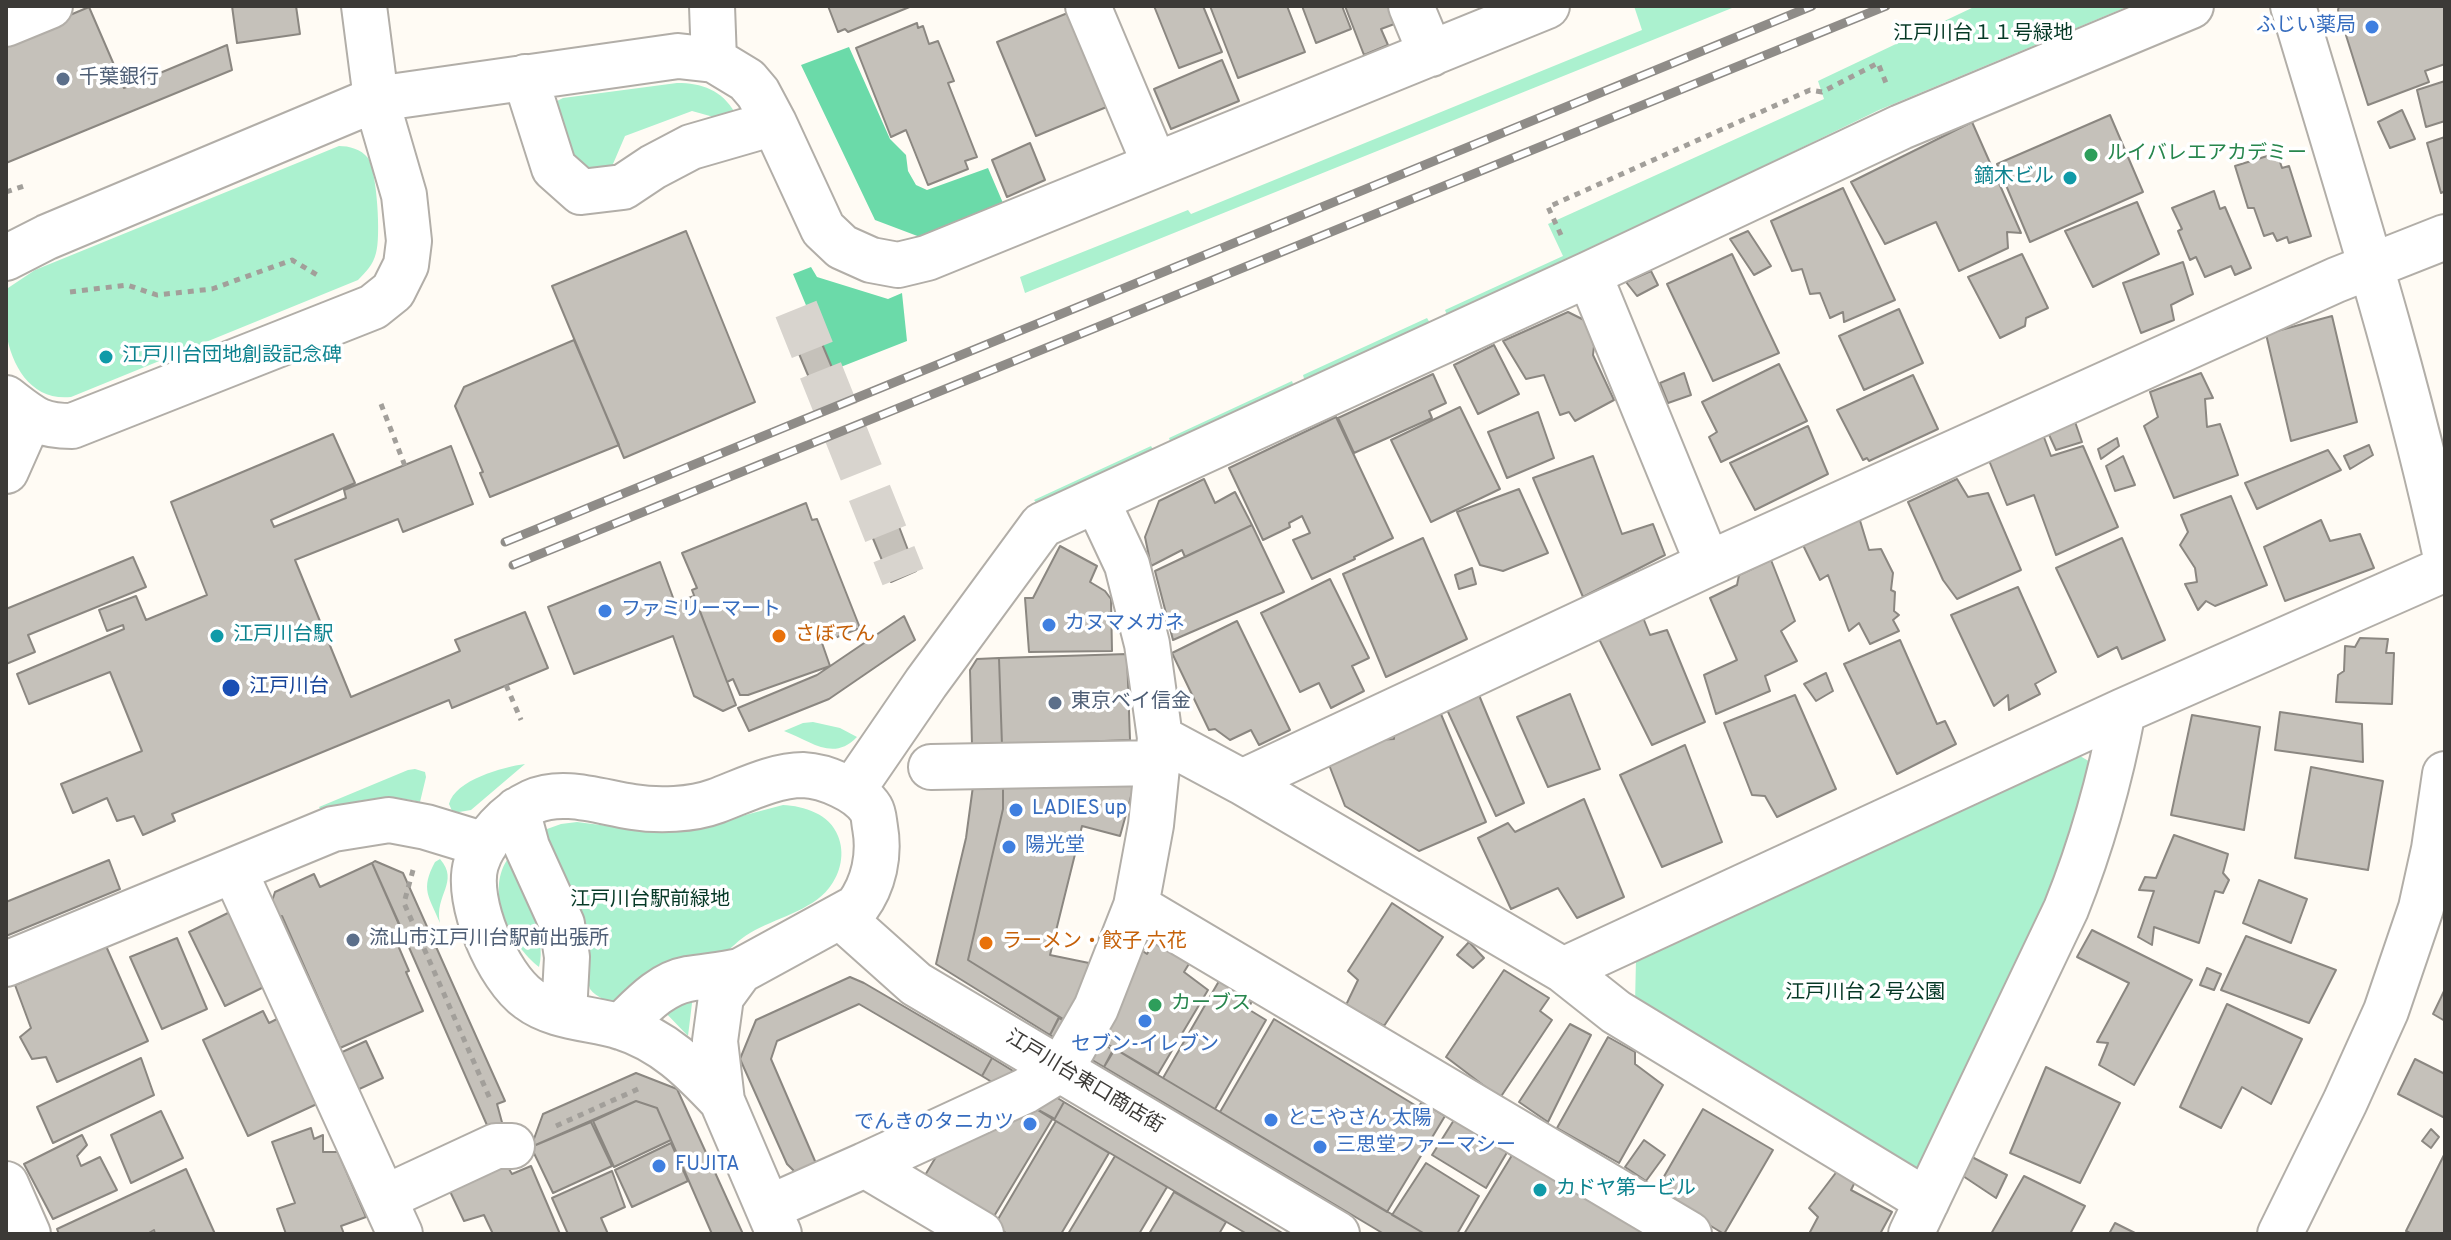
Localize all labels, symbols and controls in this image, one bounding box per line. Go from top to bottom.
place label: ふじい薬局 [2256,15,2356,39]
marker: ふじい薬局 [2363,18,2381,36]
park label: 江戸川台１１号緑地 [1893,23,2073,47]
place label: 千葉銀行 [79,67,159,91]
marker: 千葉銀行 [54,70,72,88]
place label: ルイバレエアカデミー [2107,143,2307,167]
marker: ルイバレエアカデミー [2082,146,2100,164]
place label: 鏑木ビル [1974,166,2054,190]
marker: 鏑木ビル [2061,169,2079,187]
place label: 江戸川台団地創設記念碑 [122,345,342,369]
marker: 江戸川台団地創設記念碑 [97,348,115,366]
place label: ファミリーマート [621,599,781,623]
marker: ファミリーマート [596,602,614,620]
place label: カヌマメガネ [1065,613,1185,637]
marker: カヌマメガネ [1040,616,1058,634]
place label: 江戸川台駅 [233,624,333,648]
place label: さぼてん [795,624,875,648]
marker: 江戸川台駅 [208,627,226,645]
marker: さぼてん [770,627,788,645]
place label: 江戸川台 [249,676,329,700]
marker: 江戸川台 [220,677,242,699]
place label: 東京ベイ信金 [1071,691,1191,715]
marker: 東京ベイ信金 [1046,694,1064,712]
place label: LADIES up [1032,798,1127,822]
marker: LADIES up [1007,801,1025,819]
place label: 陽光堂 [1025,835,1085,859]
marker: 陽光堂 [1000,838,1018,856]
park label: 江戸川台駅前緑地 [570,889,730,913]
place label: 流山市江戸川台駅前出張所 [369,928,609,952]
marker: 流山市江戸川台駅前出張所 [344,931,362,949]
place label: ラーメン・餃子 六花 [1002,931,1187,955]
marker: ラーメン・餃子 六花 [977,934,995,952]
park label: 江戸川台２号公園 [1785,982,1945,1006]
place label: カーブス [1171,993,1251,1017]
marker: カーブス [1146,996,1164,1014]
marker: セブン-イレブン [1136,1012,1154,1030]
street label: 江戸川台東口商店街 [1001,1026,1167,1140]
place label: セブン-イレブン [1071,1034,1219,1058]
place label: とこやさん 太陽 [1287,1108,1432,1132]
marker: とこやさん 太陽 [1262,1111,1280,1129]
place label: でんきのタニカツ [854,1112,1014,1136]
marker: でんきのタニカツ [1021,1115,1039,1133]
place label: 三思堂ファーマシー [1336,1135,1516,1159]
marker: 三思堂ファーマシー [1311,1138,1329,1156]
place label: FUJITA [675,1154,739,1178]
marker: FUJITA [650,1157,668,1175]
place label: カドヤ第一ビル [1556,1178,1696,1202]
marker: カドヤ第一ビル [1531,1181,1549,1199]

